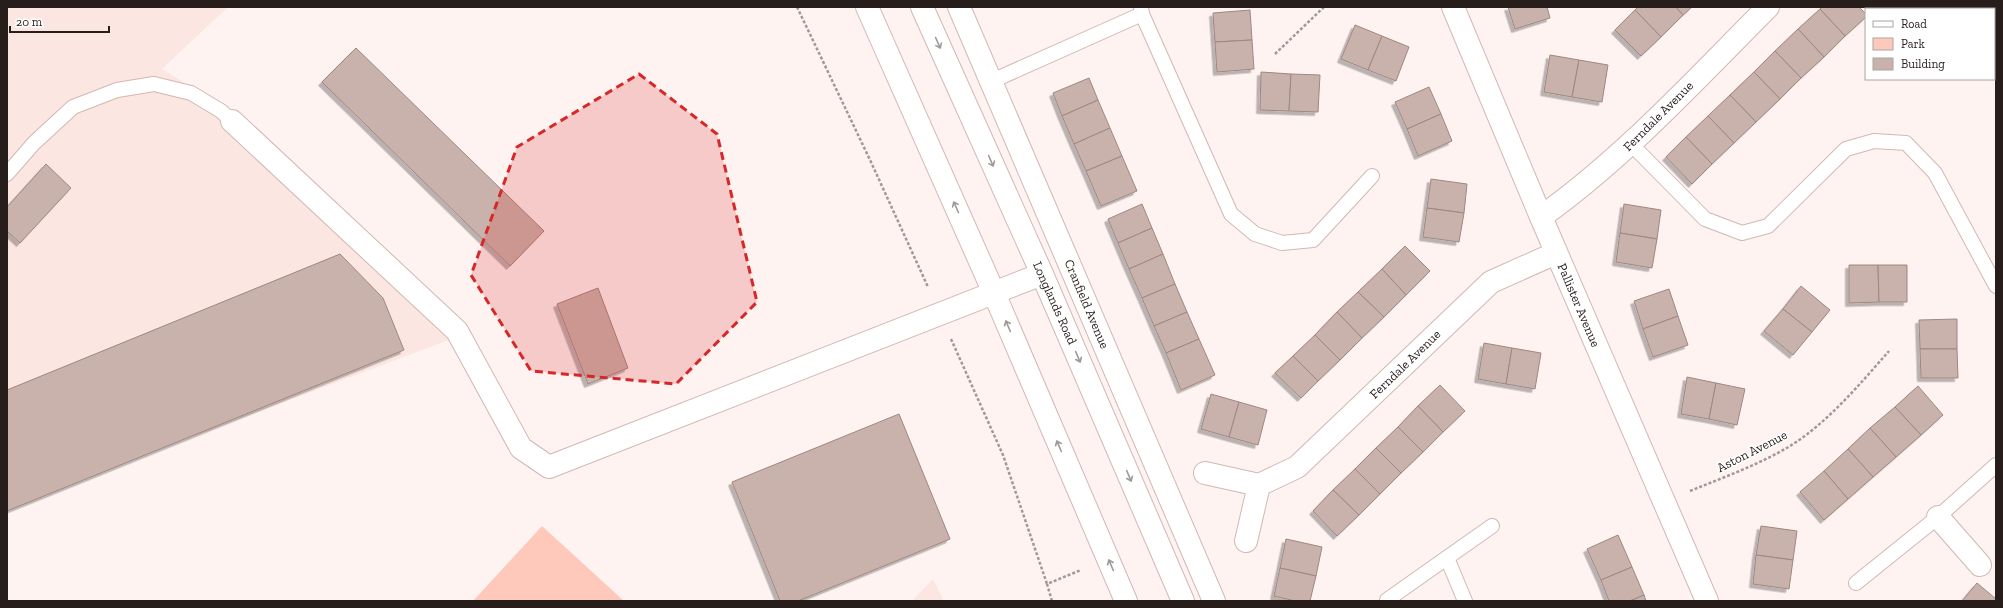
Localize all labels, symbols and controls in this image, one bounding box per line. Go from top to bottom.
scale bar [10,8,109,34]
legend [1865,8,1995,80]
text: 20 m [16,15,43,29]
text: Road [1901,17,1927,31]
one-way arrow [935,36,942,48]
text: Park [1901,37,1926,51]
text: Building [1901,57,1945,71]
street label: Ferndale Avenue [1620,78,1696,154]
one-way arrow [988,155,995,167]
one-way arrow [951,202,959,214]
street label: Cranfield Avenue [1061,257,1113,351]
street label: Longlands Road [1030,259,1080,347]
street label: Pallister Avenue [1555,261,1603,349]
one-way arrow [1004,321,1011,333]
street label: Ferndale Avenue [1366,326,1444,402]
one-way arrow [1075,350,1082,362]
street label: Aston Avenue [1714,427,1790,475]
one-way arrow [1055,440,1063,452]
one-way arrow [1126,470,1134,482]
one-way arrow [1107,560,1114,572]

